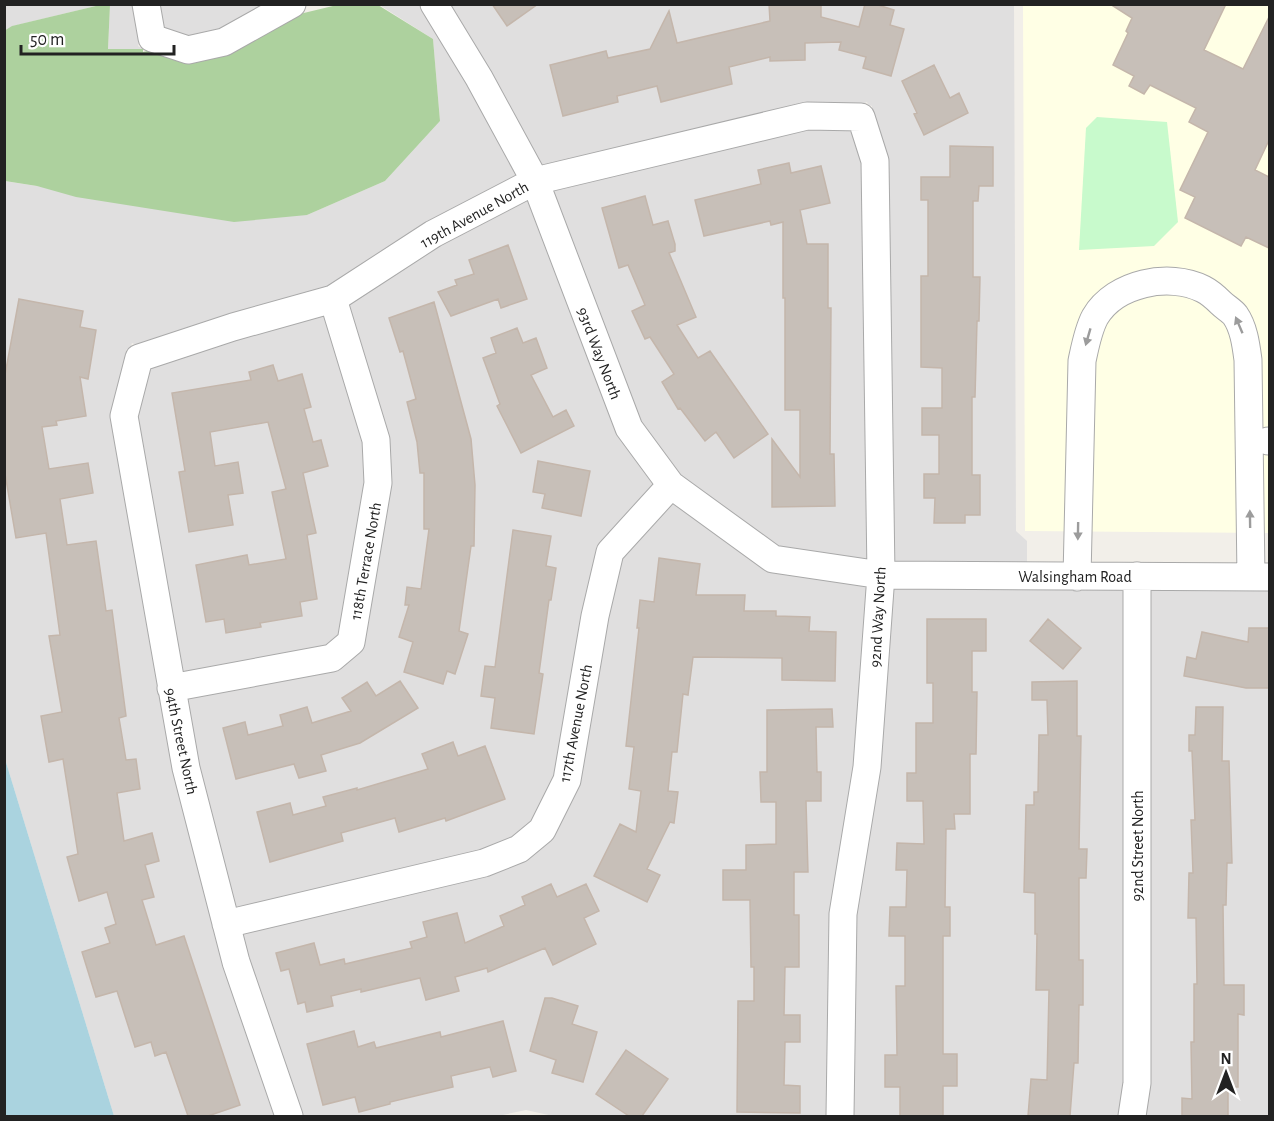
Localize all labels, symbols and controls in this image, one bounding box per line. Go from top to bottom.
scale bar [21,18,174,56]
text: 50 m [30,31,64,49]
street label: 119th Avenue North [418,179,531,251]
street label: 93rd Way North [573,305,624,402]
one-way arrow [1234,316,1243,334]
one-way arrow [1083,328,1092,346]
street label: 118th Terrace North [348,501,384,621]
one-way arrow [1246,509,1255,528]
one-way arrow [1073,522,1082,541]
street label: 92nd Way North [867,566,890,668]
street label: Walsingham Road [1018,569,1132,585]
street label: 117th Avenue North [557,663,595,784]
street label: 94th Street North [162,686,200,796]
street label: 92nd Street North [1130,790,1146,902]
north arrow [1196,1043,1256,1103]
text: N [1220,1051,1232,1067]

